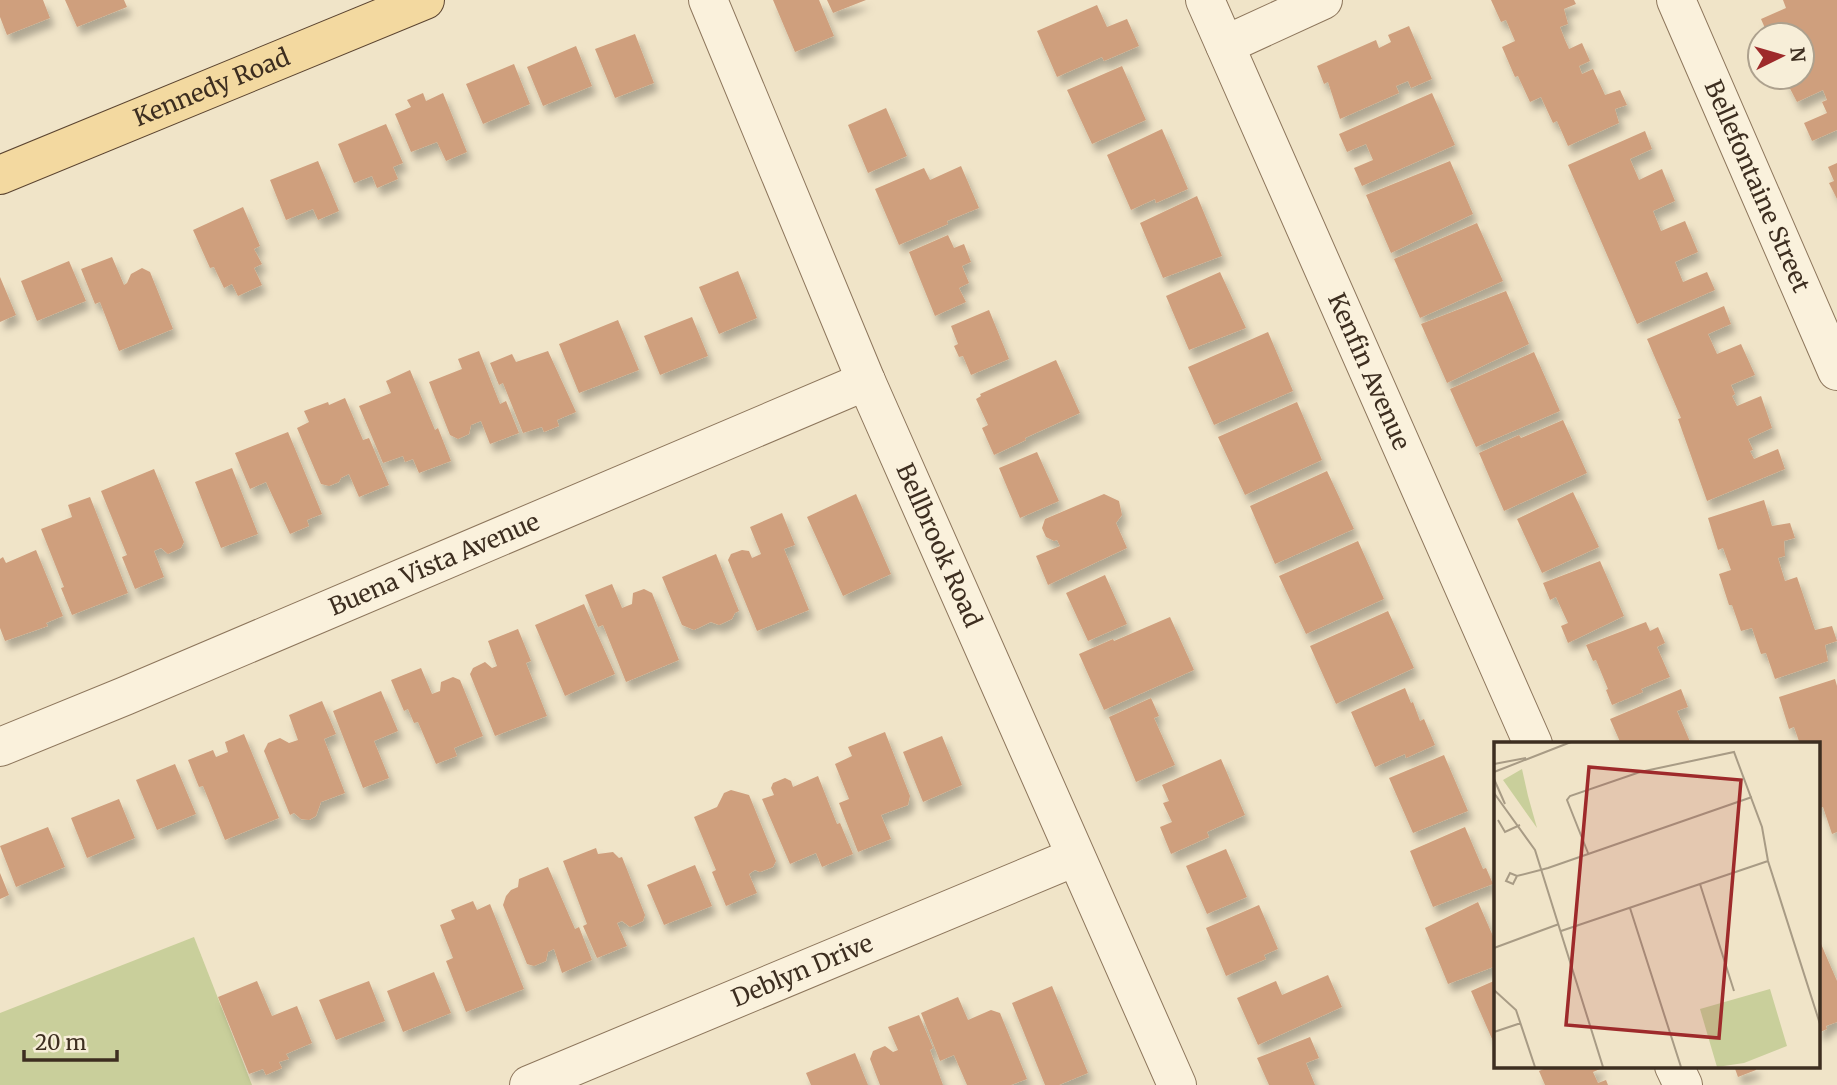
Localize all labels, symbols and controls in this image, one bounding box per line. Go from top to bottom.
north arrow [1746,21,1816,91]
street label: Kennedy Road [129,41,294,133]
text: N [1785,46,1811,63]
street label: Bellefontaine Street [1698,75,1817,297]
street label: Kenfin Avenue [1321,288,1417,454]
street label: Bellbrook Road [889,458,989,632]
street label: Buena Vista Avenue [324,506,544,623]
inset map [1494,742,1820,1068]
street label: Deblyn Drive [727,927,877,1014]
scale bar [24,1018,117,1062]
text: 20 m [35,1029,87,1056]

